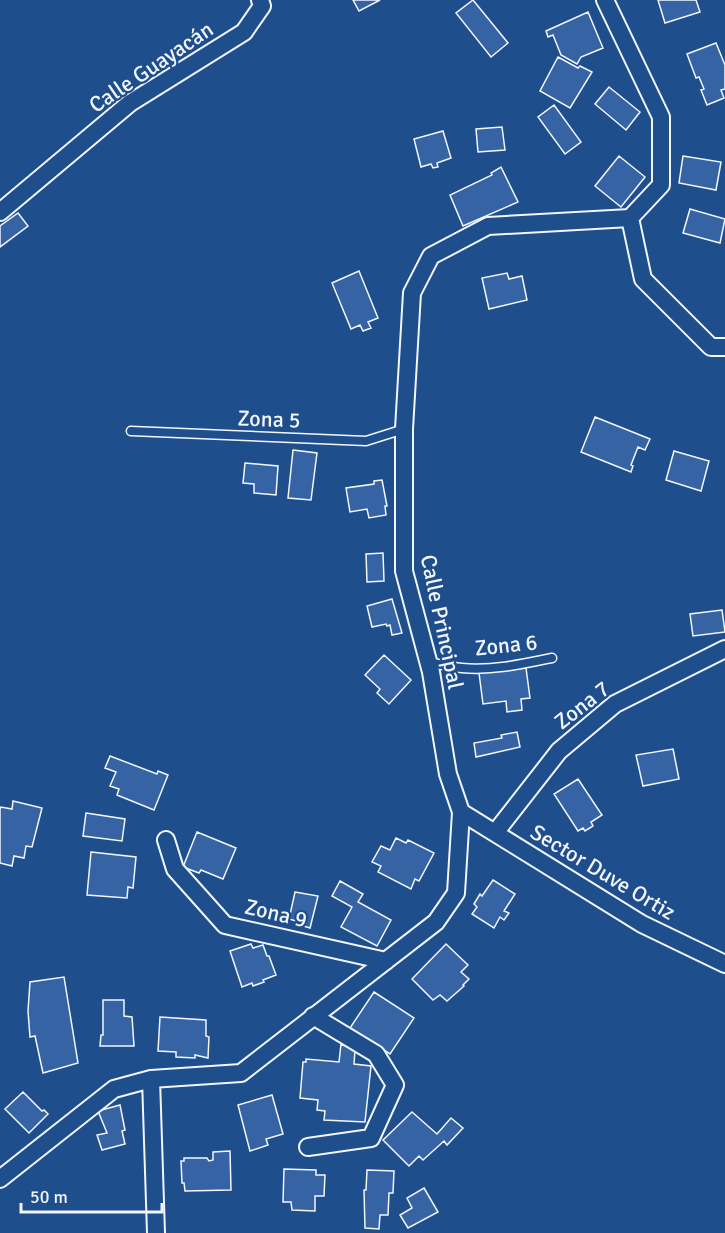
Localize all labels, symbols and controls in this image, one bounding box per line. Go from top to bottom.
street label: Calle Guayacán [84,15,218,119]
street label: Zona 5 [237,404,301,434]
street label: Calle Principal [415,552,469,692]
street label: Zona 6 [473,628,539,662]
street label: Zona 7 [549,675,615,735]
street label: Sector Duve Ortiz [526,818,680,926]
street label: Zona 9 [242,893,310,933]
scale bar [21,1176,162,1214]
text: 50 m [30,1186,68,1208]

